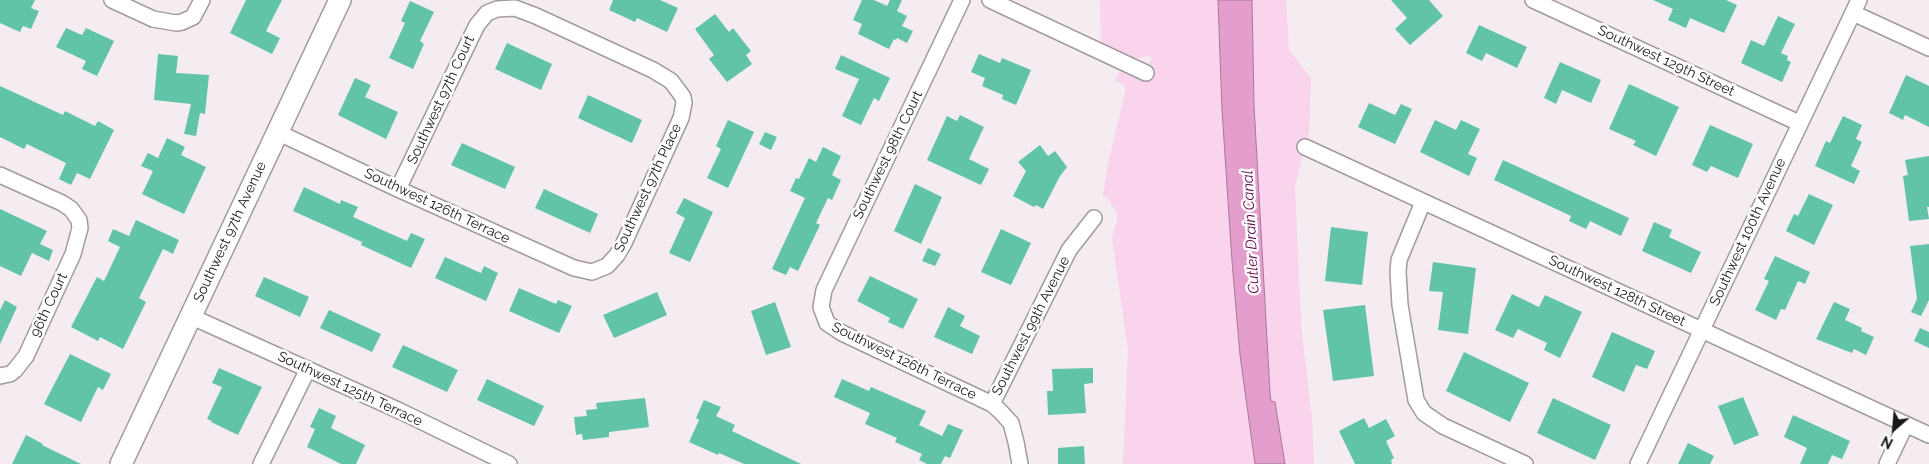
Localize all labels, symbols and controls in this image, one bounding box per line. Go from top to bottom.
street label: Southwest 129th Street [1595,22,1737,100]
street label: Southwest 97th Court [404,33,478,167]
street label: Southwest 98th Court [850,88,926,222]
street label: Southwest 97th Place [611,121,685,255]
street label: Southwest 100th Avenue [1706,156,1790,308]
street label: Southwest 97th Avenue [190,159,270,305]
street label: Southwest 126th Terrace [361,165,513,247]
water label: Cutler Drain Canal [1239,170,1263,294]
street label: Southwest 128th Street [1546,252,1688,330]
street label: Southwest 99th Avenue [989,254,1073,398]
street label: 96th Court [27,270,71,340]
street label: Southwest 126th Terrace [829,319,979,403]
street label: Southwest 125th Terrace [275,348,425,430]
north arrow [1869,404,1919,454]
text: N [1879,433,1896,452]

